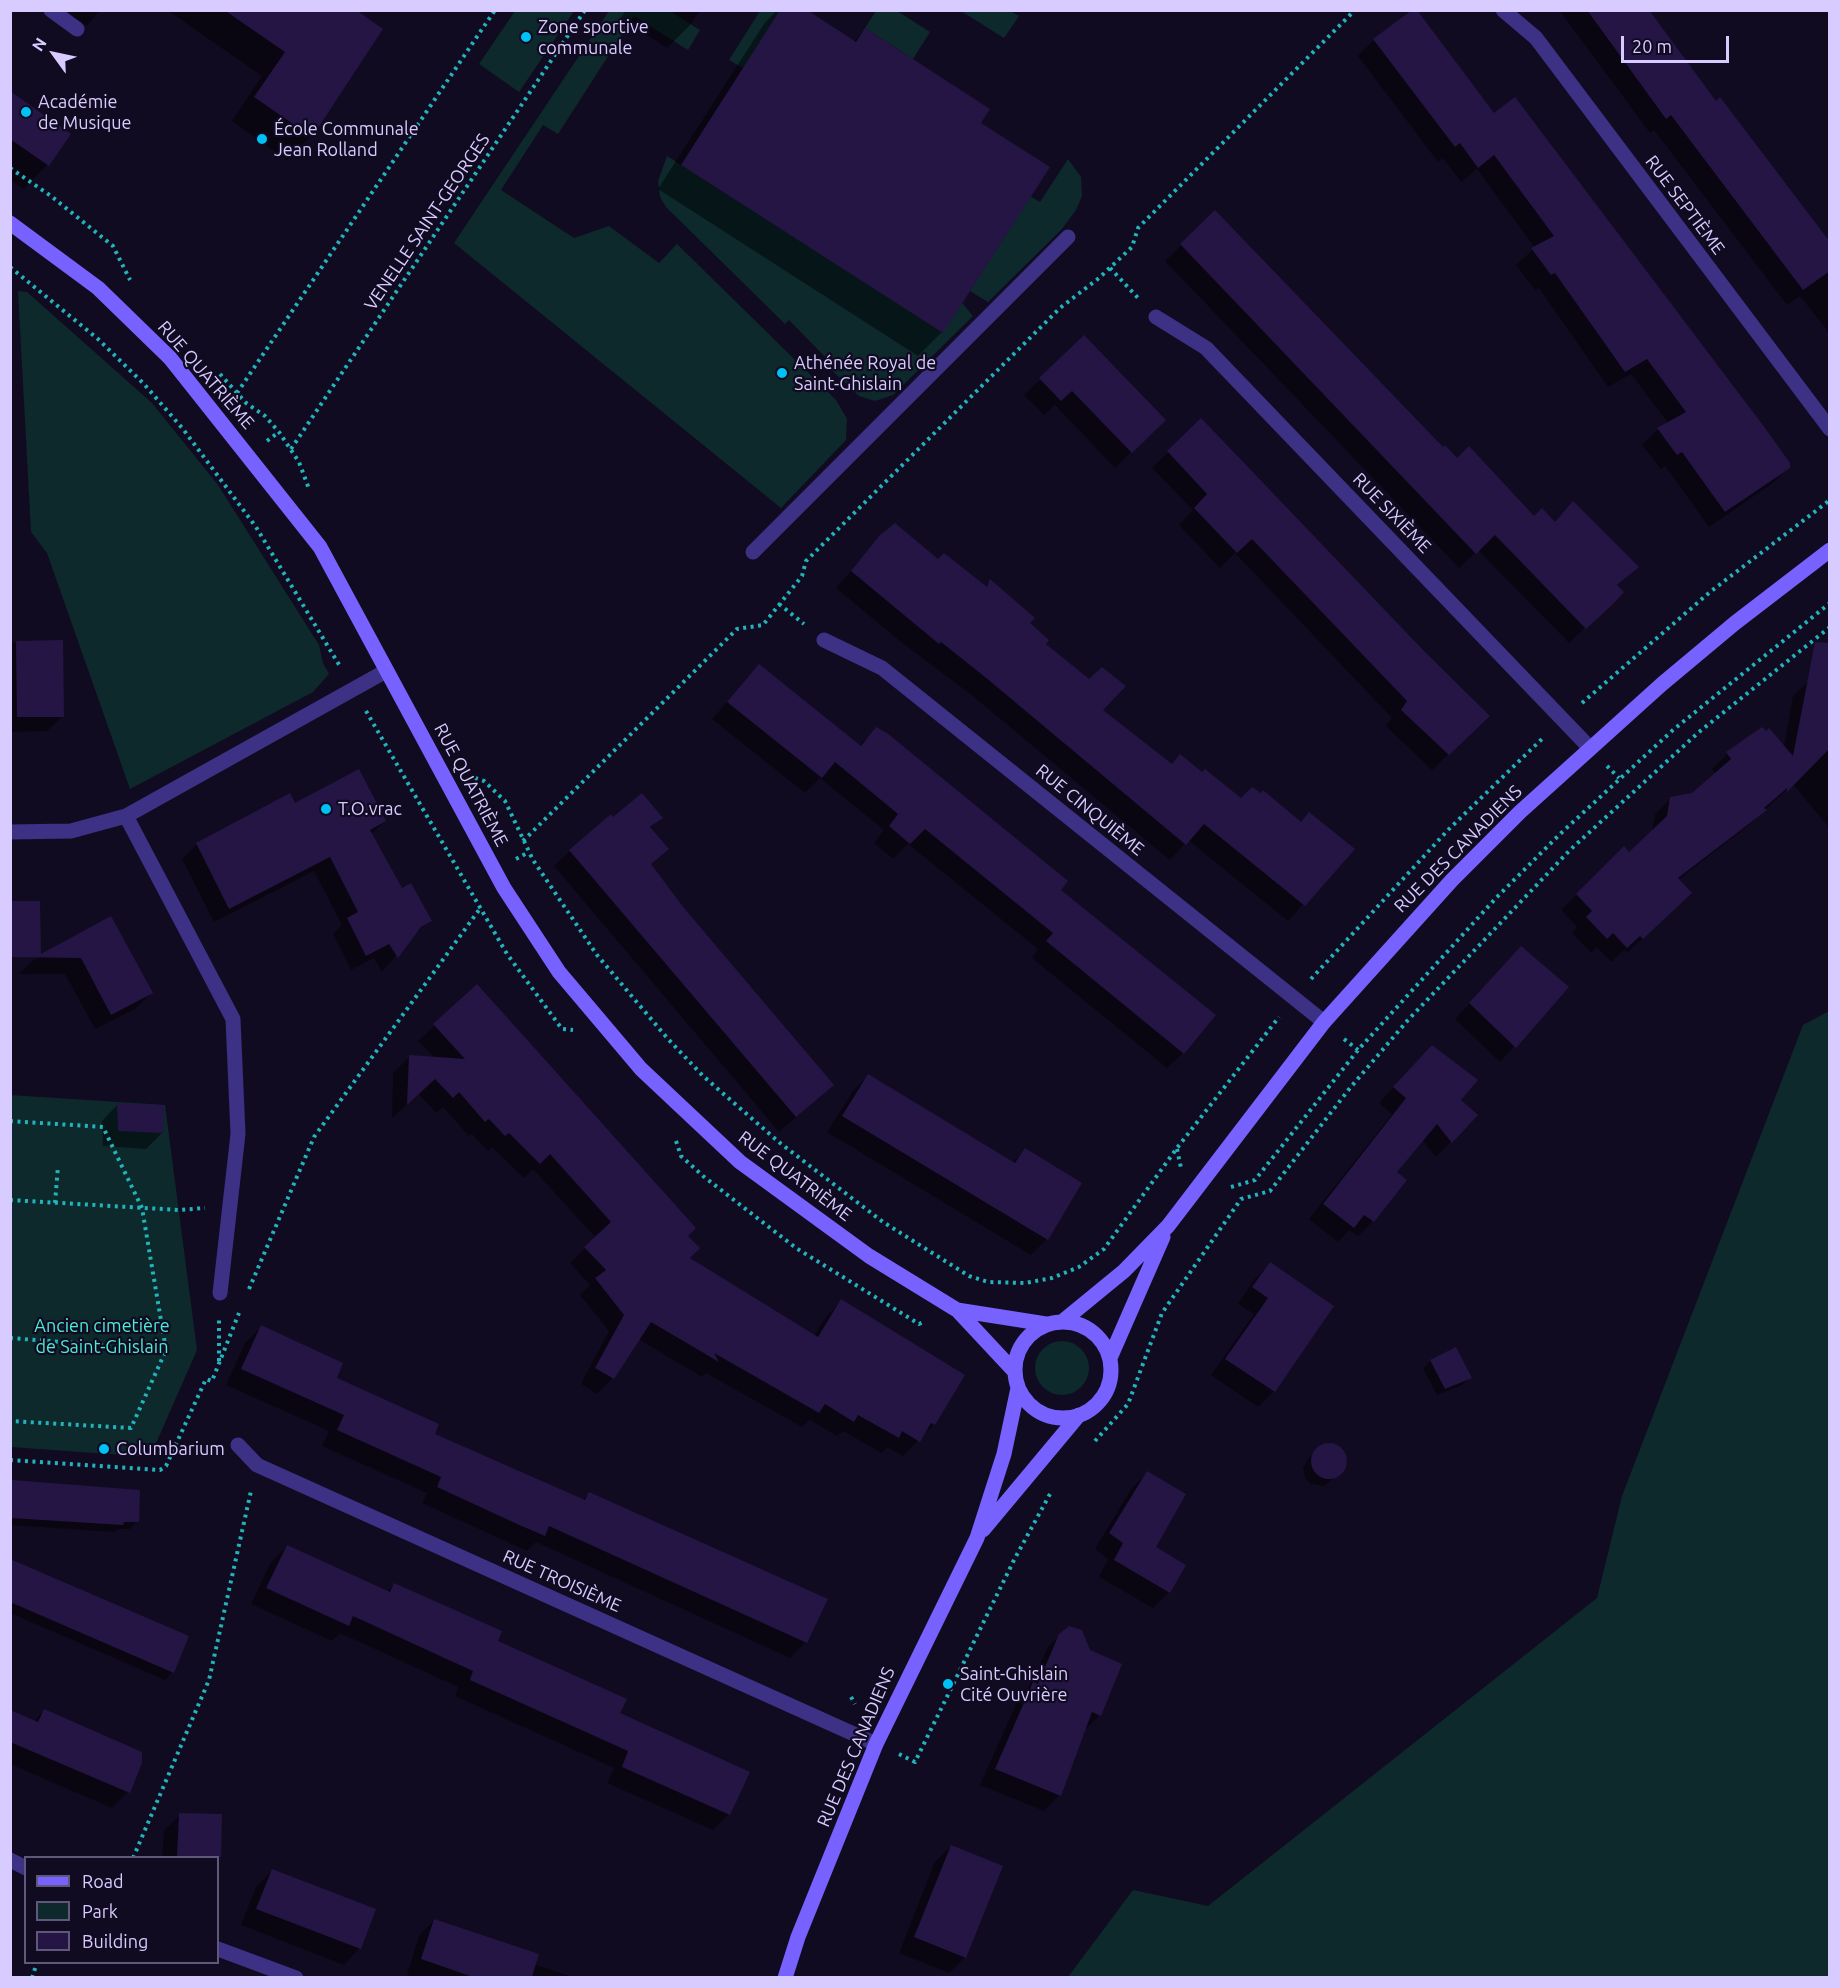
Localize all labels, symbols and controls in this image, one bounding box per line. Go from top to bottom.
place label: Zone sportive communale [538,16,649,58]
north arrow [24,24,84,84]
scale bar [1624,24,1732,62]
marker: Zone sportive communale [519,30,533,44]
text: N [28,34,50,54]
text: 20 m [1632,36,1672,56]
place label: Académie de Musique [38,91,131,134]
marker: Académie de Musique [19,105,33,119]
place label: École Communale Jean Rolland [274,118,419,160]
street label: VENELLE SAINT-GEORGES [360,130,494,314]
marker: École Communale Jean Rolland [255,132,269,146]
street label: RUE SEPTIÈME [1641,151,1729,259]
street label: RUE QUATRIÈME [153,316,259,434]
place label: Athénée Royal de Saint-Ghislain [794,352,936,394]
marker: Athénée Royal de Saint-Ghislain [775,366,789,380]
street label: RUE SIXIÈME [1348,468,1436,558]
street label: RUE QUATRIÈME [429,720,513,850]
street label: RUE CINQUIÈME [1032,760,1148,860]
street label: RUE DES CANADIENS [1390,781,1526,917]
place label: T.O.vrac [338,798,402,820]
marker: T.O.vrac [319,802,333,816]
street label: RUE QUATRIÈME [734,1126,856,1226]
park label: Ancien cimetière de Saint-Ghislain [34,1315,170,1358]
place label: Columbarium [116,1438,225,1460]
marker: Columbarium [97,1442,111,1456]
street label: RUE TROISIÈME [499,1545,625,1617]
place label: Saint-Ghislain Cité Ouvrière [960,1663,1068,1706]
street label: RUE DES CANADIENS [813,1664,899,1830]
marker: Saint-Ghislain Cité Ouvrière [941,1677,955,1691]
legend [24,1856,219,1964]
text: Road [82,1871,124,1891]
text: Park [82,1901,118,1921]
text: Building [82,1931,148,1951]

